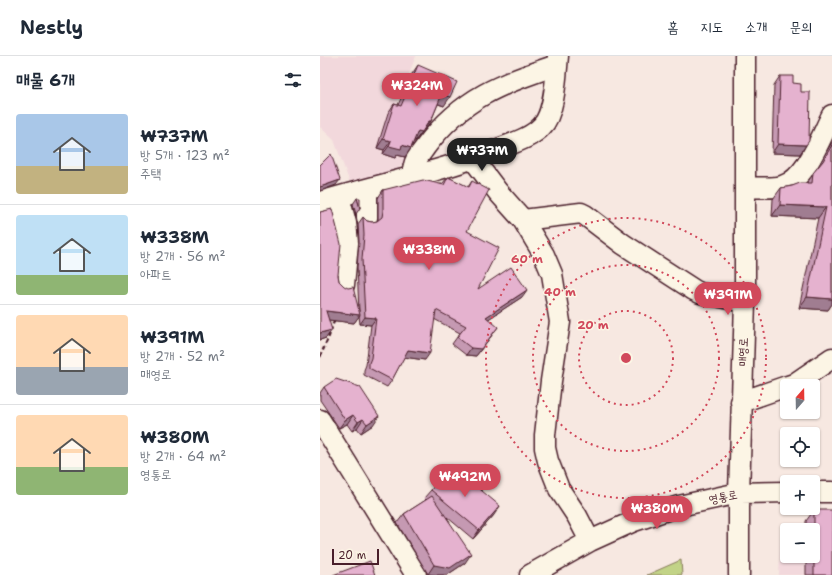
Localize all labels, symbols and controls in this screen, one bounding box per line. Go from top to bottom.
text: Nestly [20,15,83,40]
text: 홈 [667,18,678,36]
text: 지도 [700,18,723,36]
text: 소개 [745,18,767,36]
text: 문의 [789,18,812,36]
text: 매물 6개 [16,69,75,91]
icon: filters [282,69,304,91]
pin: ₩324M [389,73,445,107]
text: ₩324M [391,77,443,94]
text: ₩737M [140,125,208,147]
icon: home [48,130,96,178]
pin: ₩737M [454,138,510,172]
text: ₩737M [456,142,508,159]
text: 방 5개 · 123 m² [140,147,230,164]
text: 주택 [140,165,161,182]
text: ₩338M [140,226,209,248]
icon: home [48,231,96,279]
pin: ₩338M [401,237,457,271]
text: ₩338M [403,241,455,258]
text: 방 2개 · 56 m² [140,248,225,265]
text: 60 m [511,251,543,267]
text: 아파트 [140,266,171,283]
pin: ₩391M [700,282,756,316]
text: 40 m [544,284,576,300]
text: ₩391M [703,286,753,303]
text: 20 m [577,317,609,333]
text: ₩391M [140,326,205,348]
icon: home [48,331,96,379]
street label: 매영로 [734,337,752,367]
text: 방 2개 · 52 m² [140,348,225,365]
centre of rings [619,351,633,365]
text: 매영로 [140,366,171,383]
north arrow [780,379,820,419]
map controls [780,379,820,563]
text: ₩380M [140,426,210,448]
button: locate [780,427,820,467]
icon: home [48,431,96,479]
text: 방 2개 · 64 m² [140,448,226,465]
pin: ₩492M [437,464,493,498]
text: 영통로 [140,466,171,483]
text: ₩492M [439,468,491,485]
button: + [780,475,820,515]
street label: 영통로 [707,486,739,508]
pin: ₩380M [629,496,685,530]
text: ₩380M [630,500,684,517]
button: − [780,523,820,563]
scale bar [332,547,379,566]
text: 20 m [338,548,366,563]

